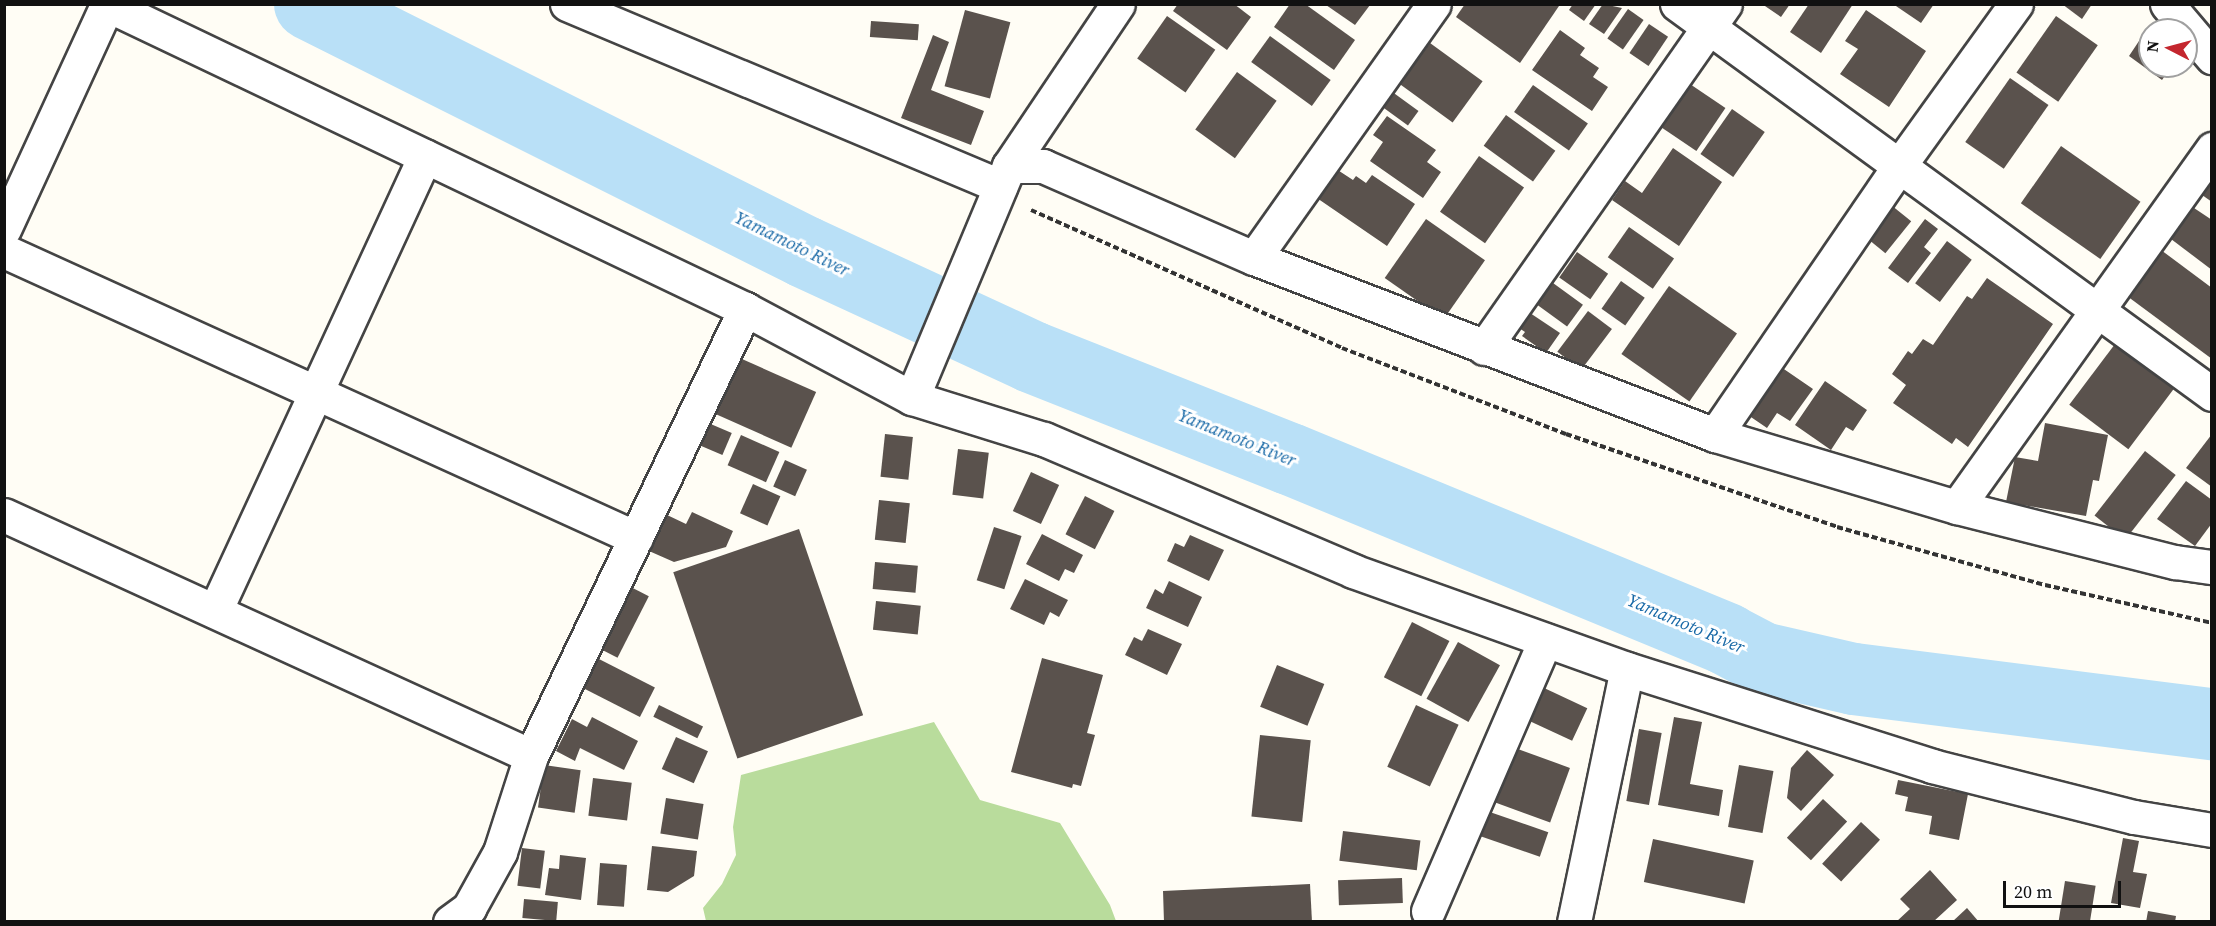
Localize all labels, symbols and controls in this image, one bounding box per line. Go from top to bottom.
north arrow [2138,18,2198,78]
text: N [2141,39,2164,53]
water label: Yamamoto River [731,207,853,281]
water label: Yamamoto River [1175,405,1299,471]
water label: Yamamoto River [1624,590,1748,658]
scale bar [2006,869,2124,907]
text: 20 m [2014,879,2052,904]

